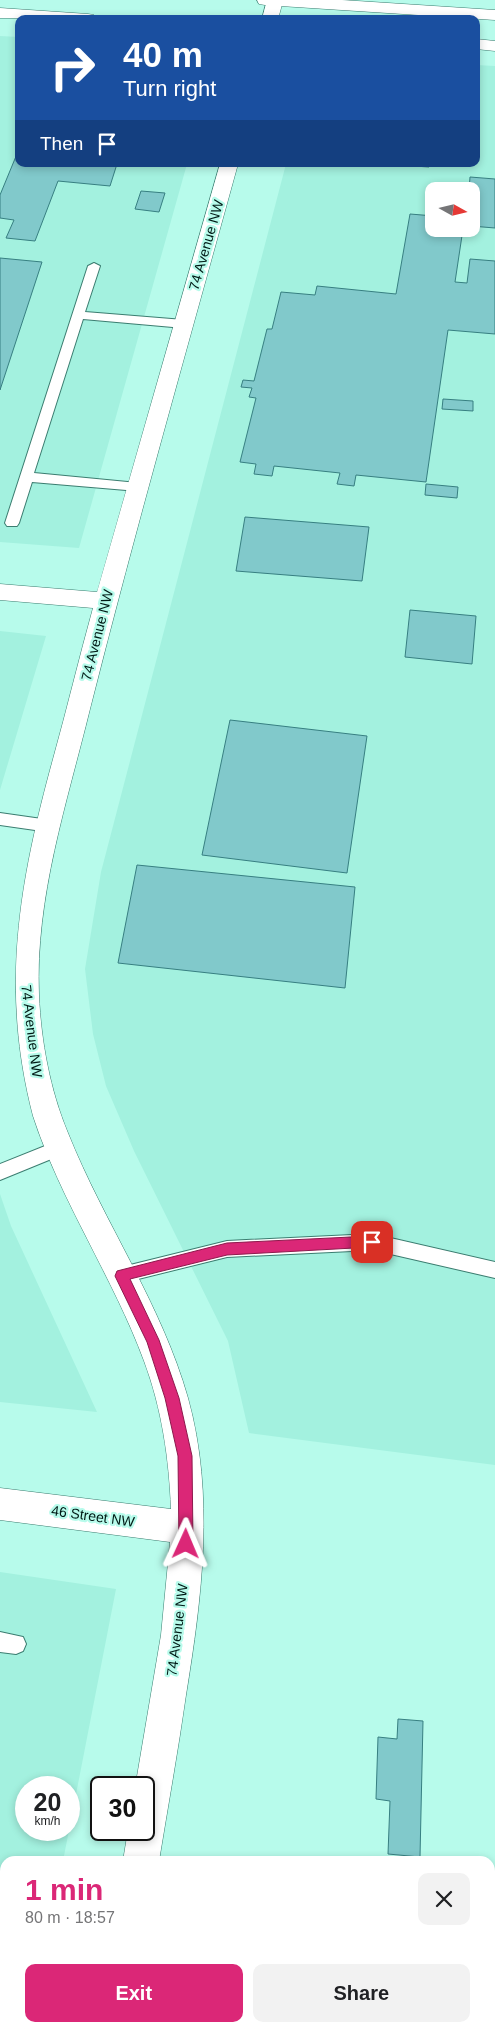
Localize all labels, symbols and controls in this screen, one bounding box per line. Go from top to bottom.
icon: right [40,35,105,100]
text: 40 m [123,35,203,74]
text: Turn right [123,76,216,101]
icon: arrive [93,130,121,158]
text: Then [40,133,83,154]
north arrow [425,182,480,238]
map controls [425,182,480,237]
street label: 74 Avenue NW [185,197,227,292]
street label: 74 Avenue NW [78,587,116,682]
street label: 74 Avenue NW [18,984,46,1079]
pin [351,1221,393,1263]
icon: arrive [358,1228,386,1256]
street label: 46 Street NW [50,1502,136,1530]
position arrow [159,1517,211,1569]
street label: 74 Avenue NW [163,1582,191,1677]
speed limit sign: 30 [90,1776,155,1841]
text: 20 [34,1788,61,1816]
text: km/h [34,1814,61,1828]
text: 1 min [25,1873,103,1906]
button: close [418,1873,470,1925]
text: 80 m · 18:57 [25,1909,115,1926]
button: Exit [25,1964,243,2022]
button: Share [253,1964,470,2022]

